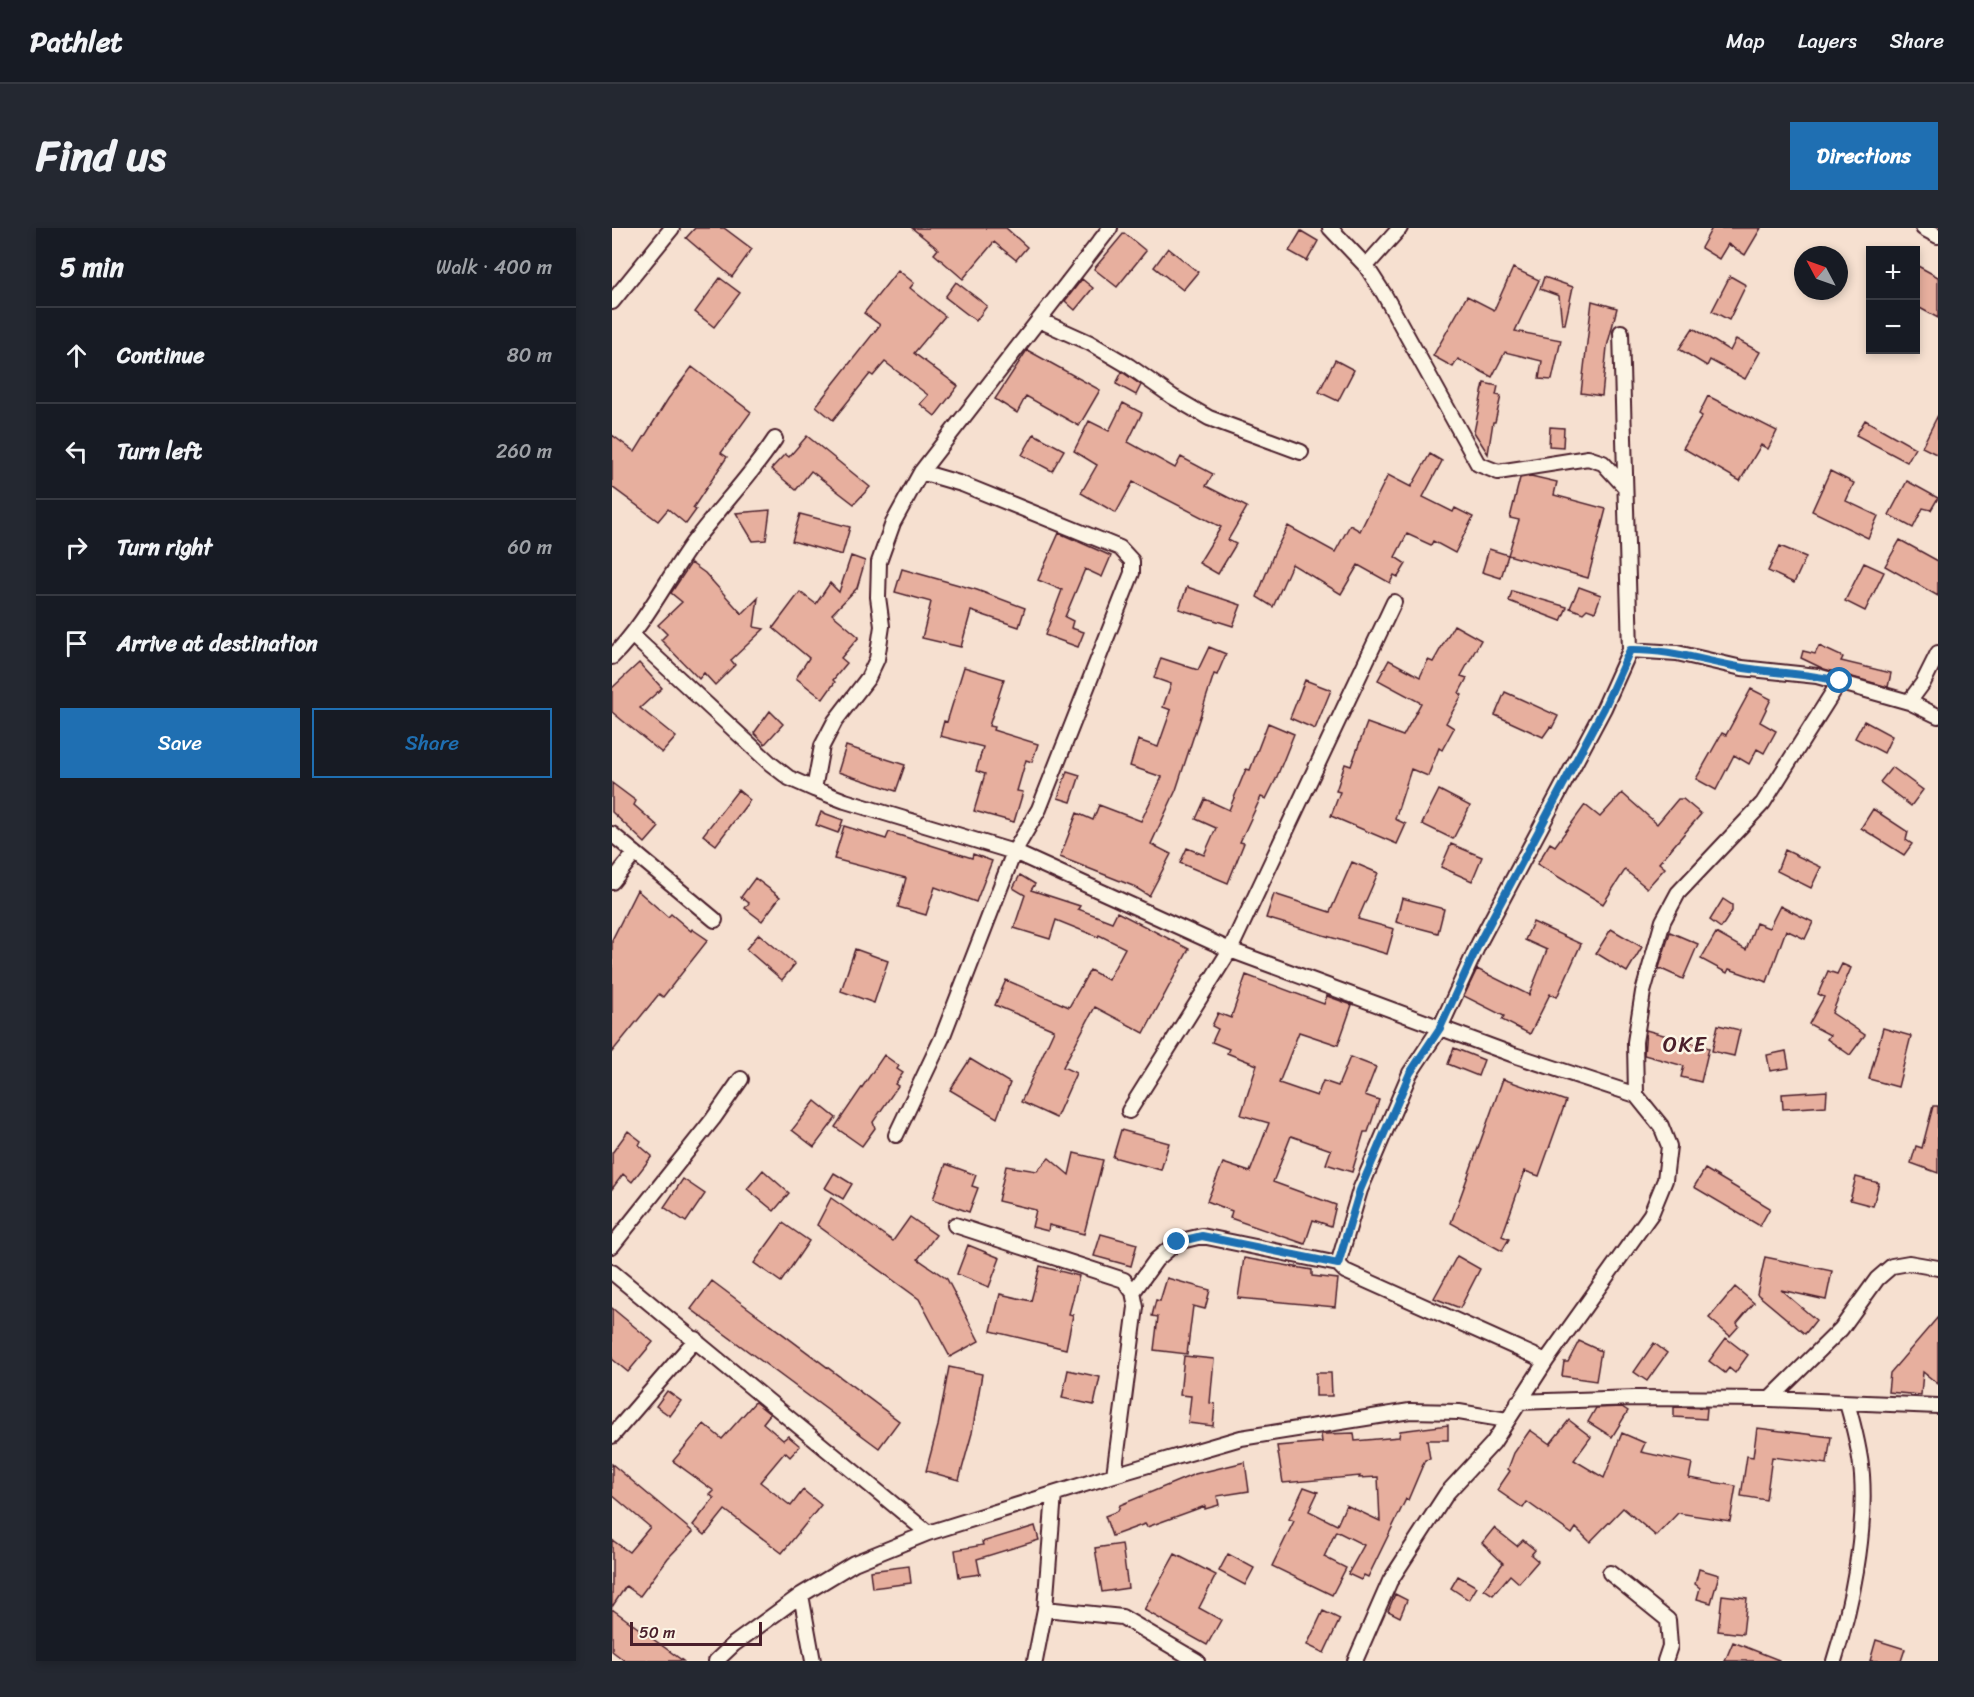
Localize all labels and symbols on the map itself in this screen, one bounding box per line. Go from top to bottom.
north arrow [1794,246,1848,300]
route start [1826,667,1852,693]
district label: OKE [1663,1025,1707,1064]
route end [1163,1228,1189,1254]
scale bar [630,1619,762,1646]

